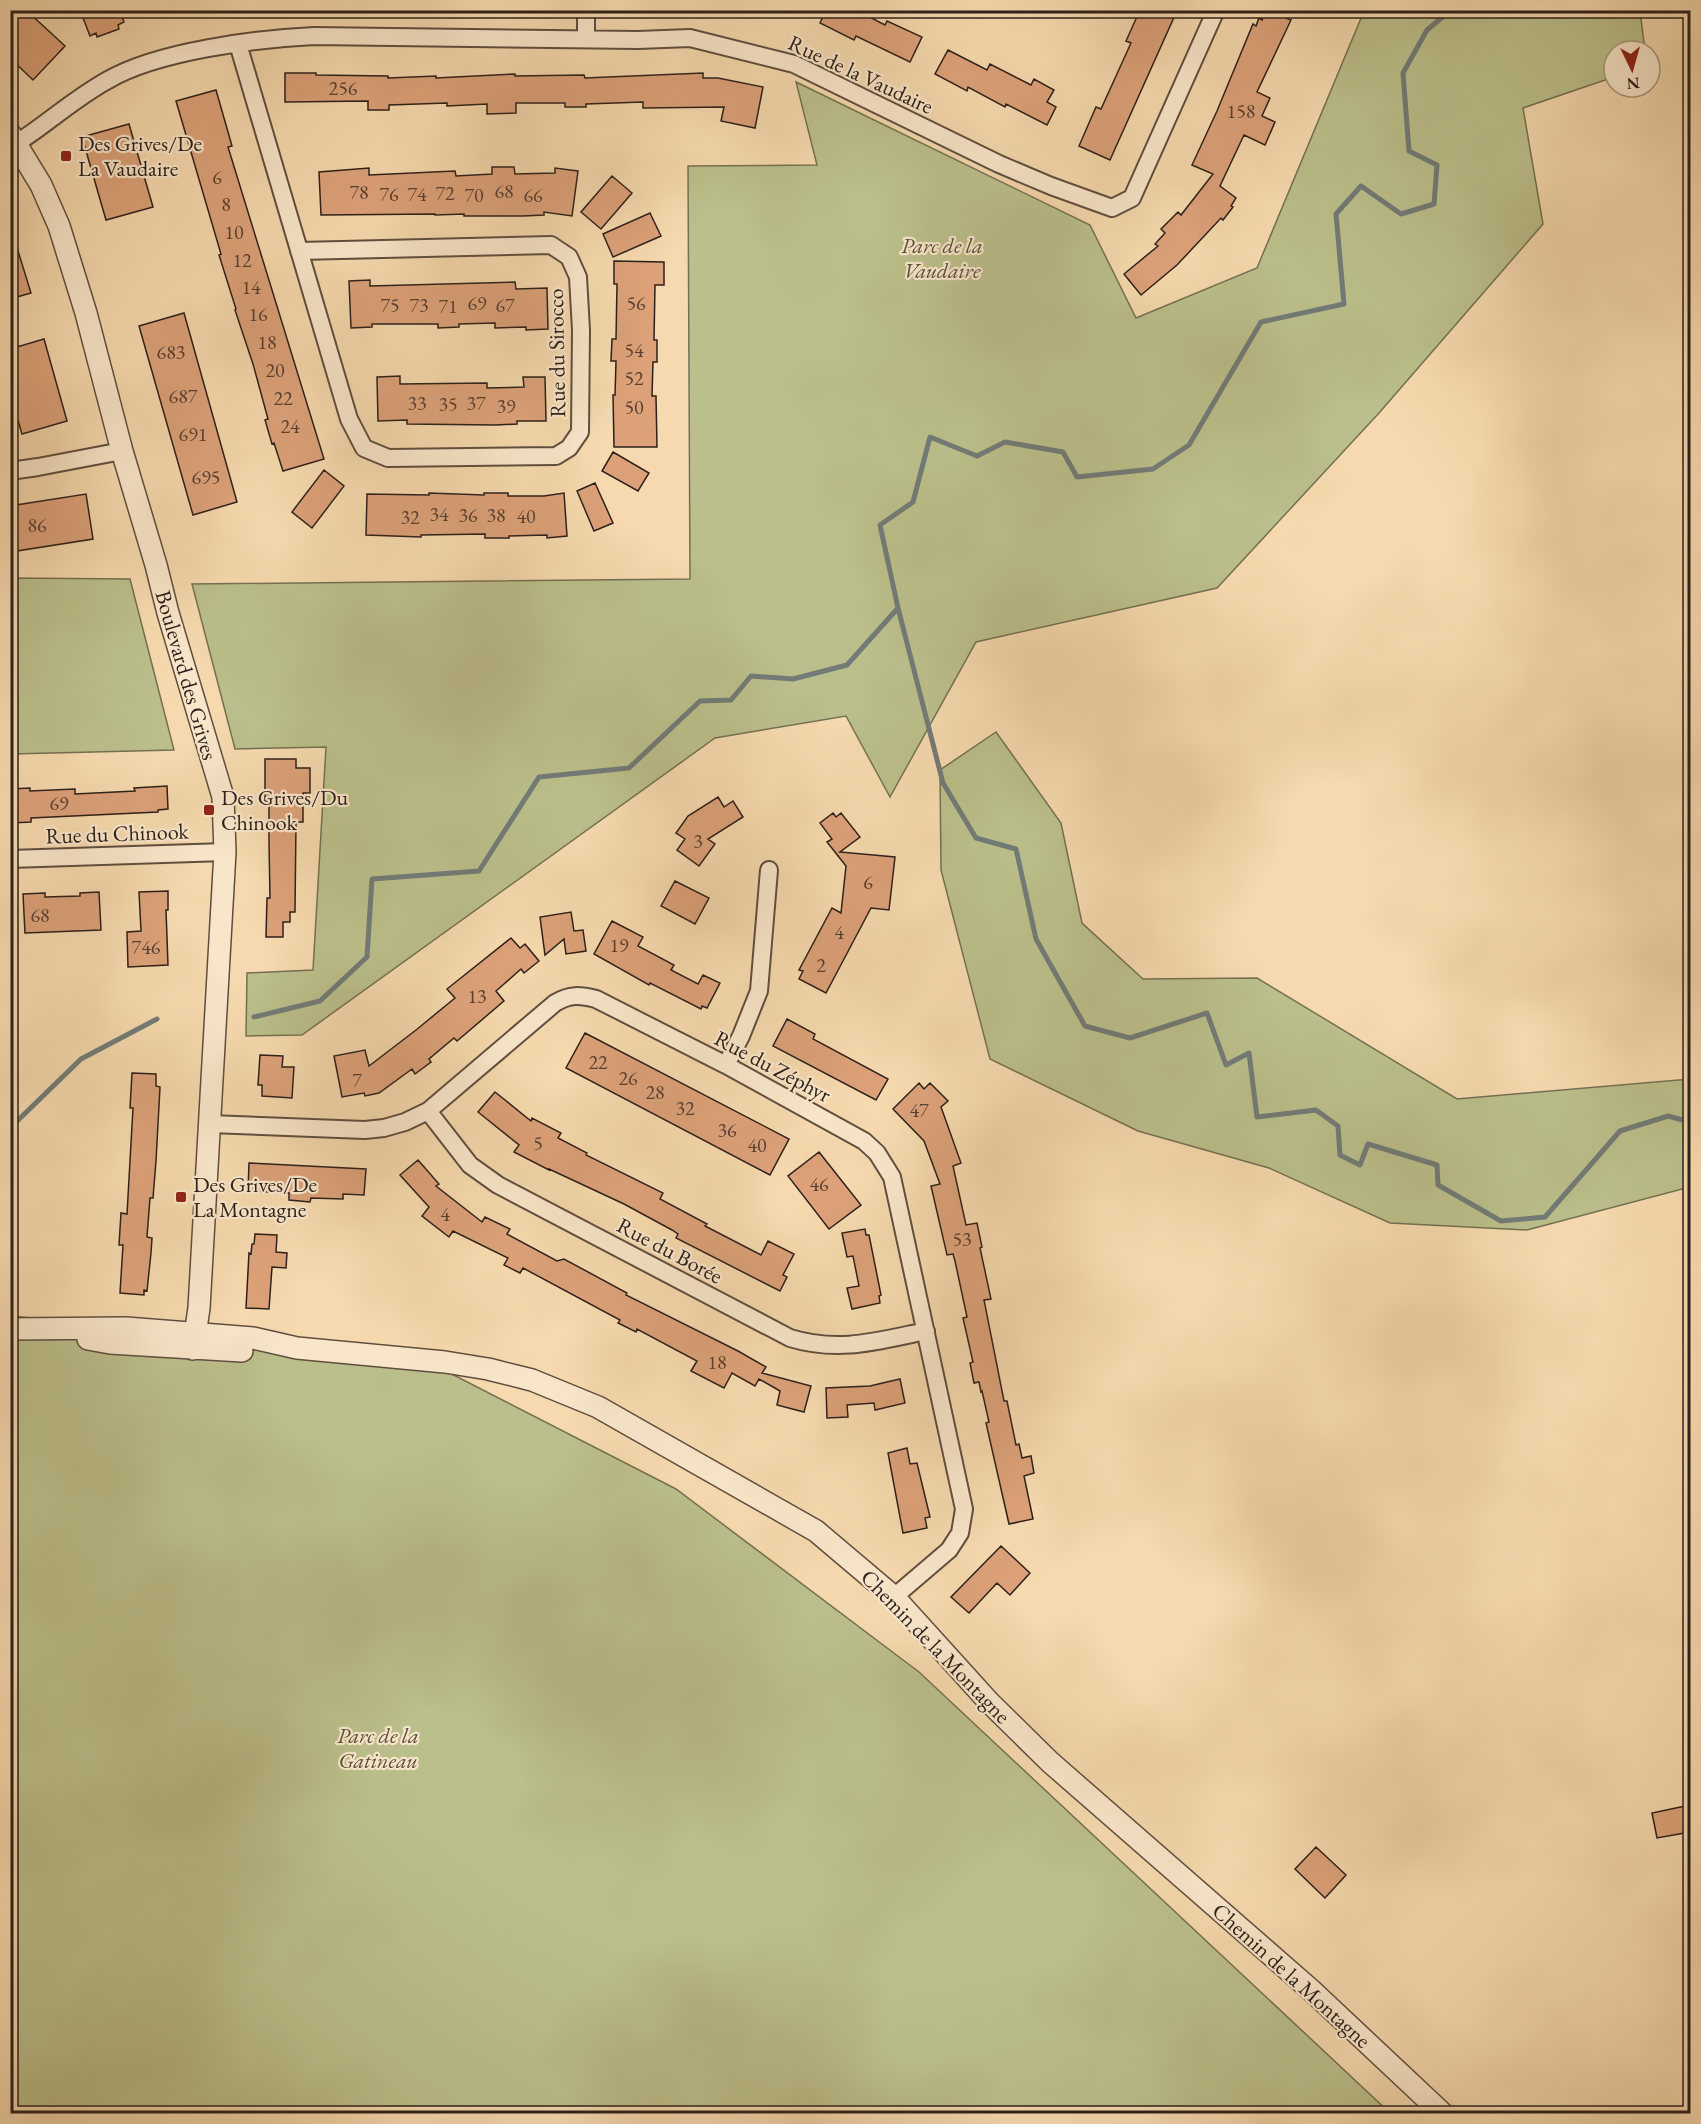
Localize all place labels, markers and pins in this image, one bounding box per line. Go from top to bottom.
place label: Des Grives/De La Vaudaire [78,129,203,183]
marker: Des Grives/De La Vaudaire [59,149,73,163]
place label: Des Grives/Du Chinook [221,783,349,837]
marker: Des Grives/Du Chinook [202,803,216,817]
place label: Des Grives/De La Montagne [193,1170,318,1224]
marker: Des Grives/De La Montagne [174,1190,188,1204]

